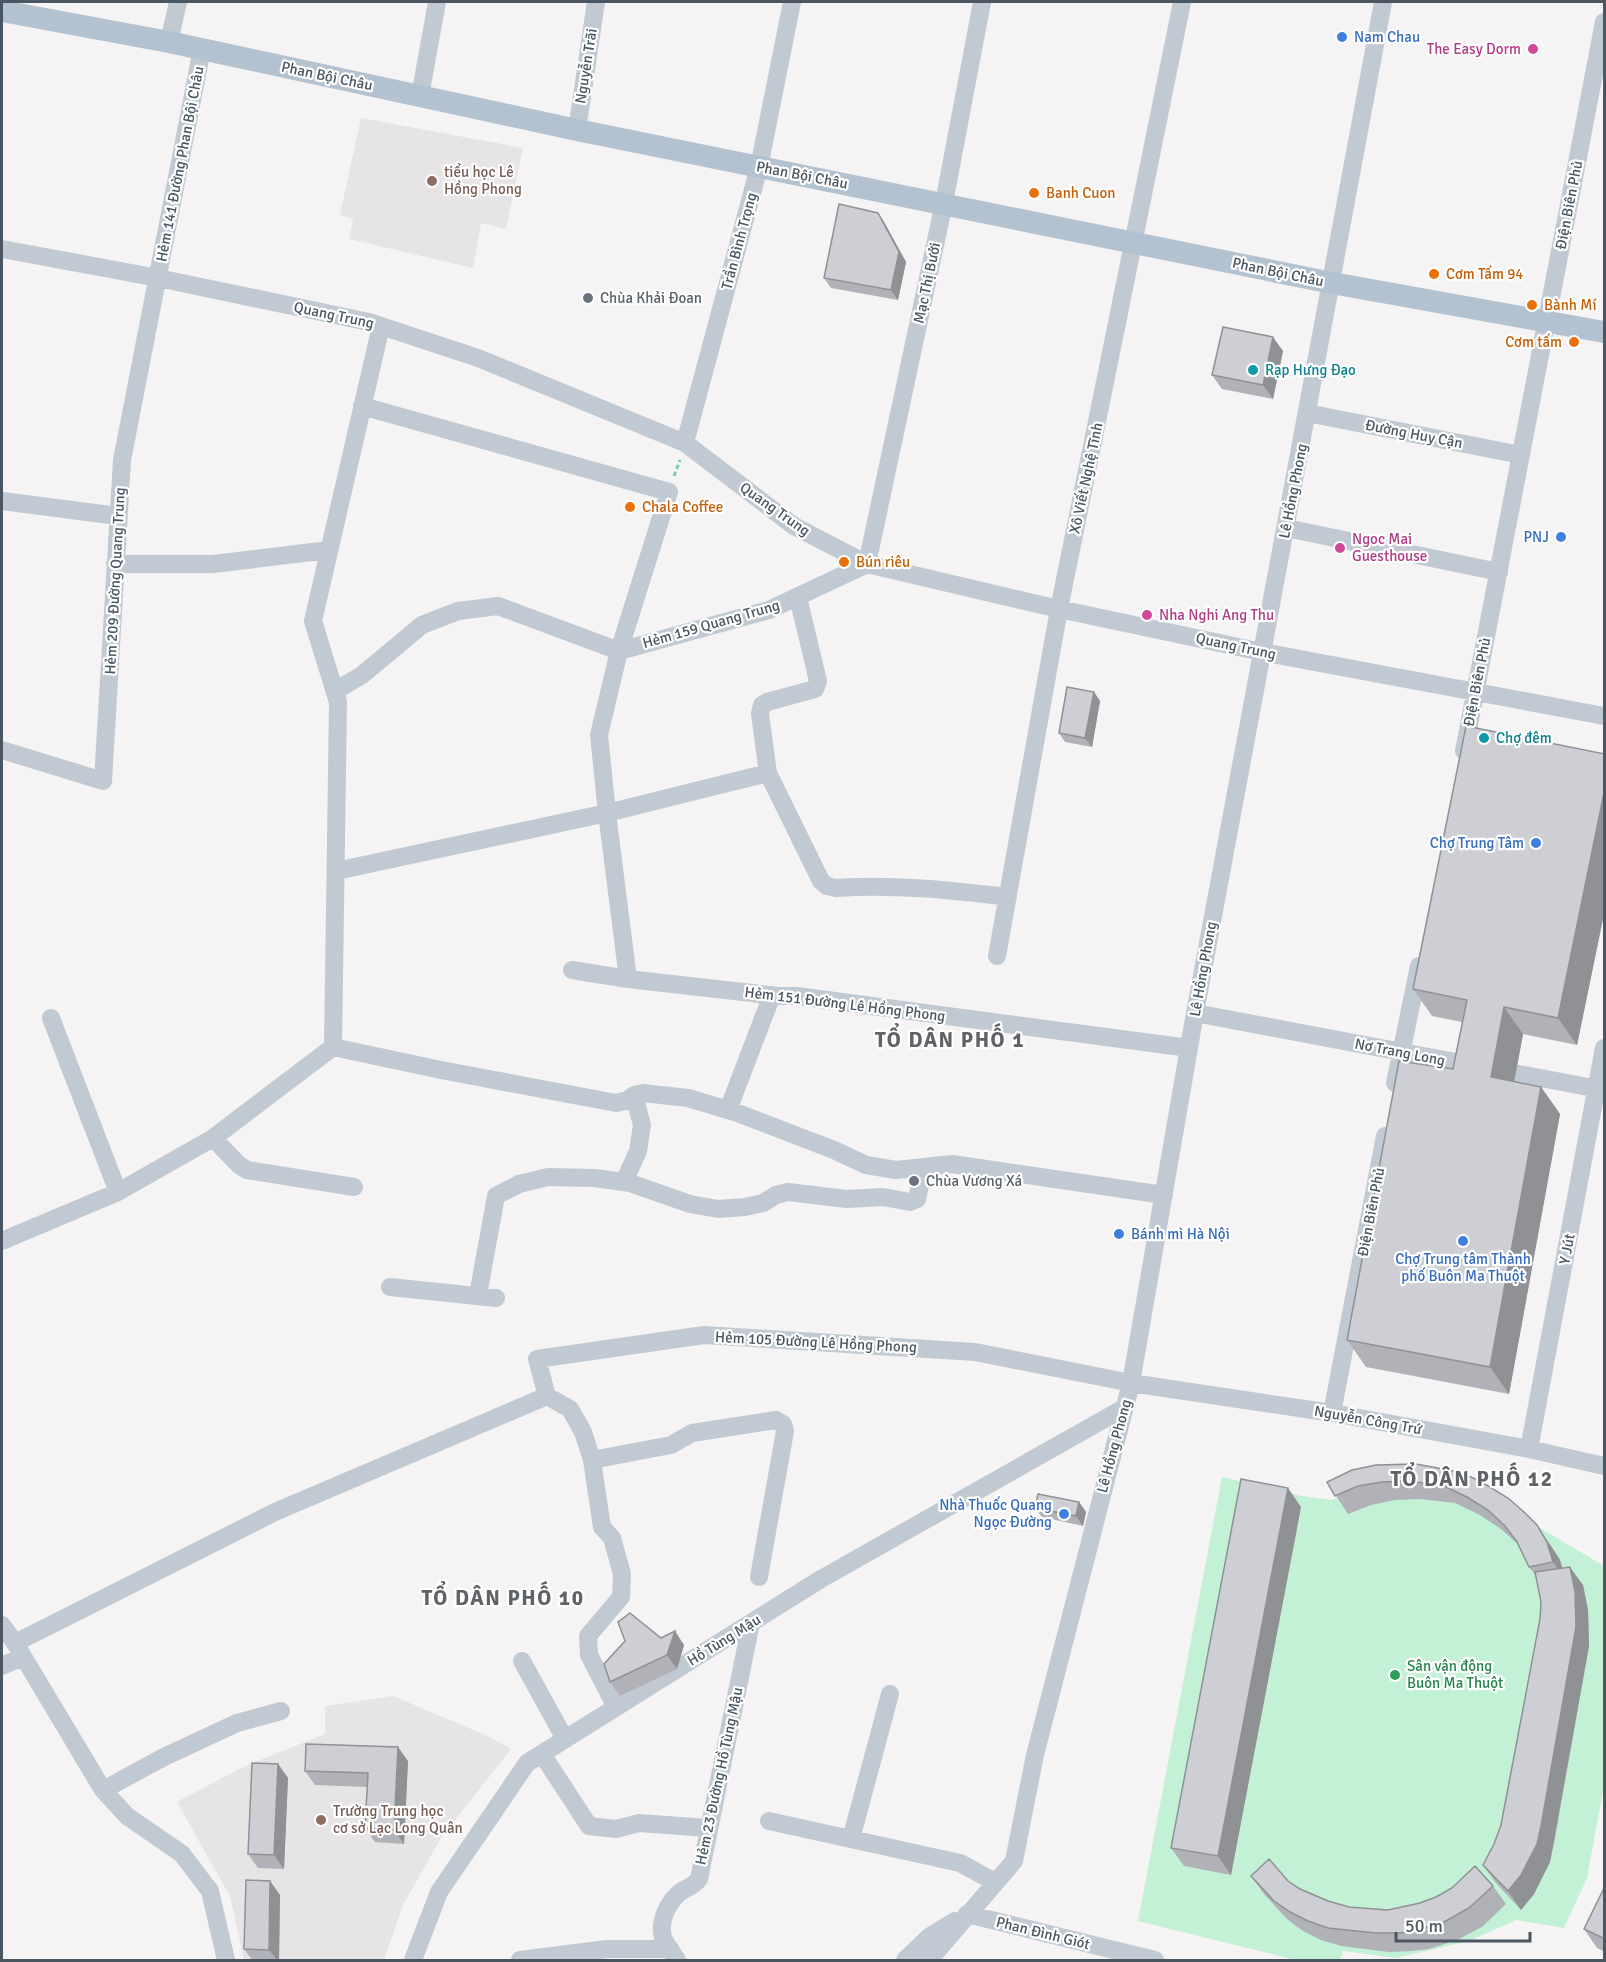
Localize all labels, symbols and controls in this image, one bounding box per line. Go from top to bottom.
street label: Nguyễn Trãi [570,27,601,105]
place label: Nam Chau [1354,28,1420,46]
marker: Nam Chau [1335,30,1349,44]
place label: The Easy Dorm [1427,40,1521,58]
marker: The Easy Dorm [1526,42,1540,56]
street label: Phan Bội Châu [280,58,374,94]
street label: Hẻm 141 Đường Phan Bội Châu [152,65,208,263]
street label: Phan Bội Châu [755,157,849,193]
street label: Điện Biên Phủ [1552,159,1586,251]
place label: tiểu học Lê Hồng Phong [444,163,522,198]
marker: tiểu học Lê Hồng Phong [425,174,439,188]
place label: Banh Cuon [1046,184,1115,202]
marker: Banh Cuon [1027,186,1041,200]
street label: Trần Bình Trọng [717,190,761,291]
street label: Mạc Thị Bưởi [910,241,944,325]
street label: Phan Bội Châu [1231,254,1325,290]
place label: Cơm Tấm 94 [1446,265,1523,283]
marker: Cơm Tấm 94 [1427,267,1441,281]
place label: Chùa Khải Đoan [600,289,702,307]
marker: Chùa Khải Đoan [581,291,595,305]
place label: Bành Mí [1544,296,1597,314]
street label: Quang Trung [292,298,376,332]
marker: Bành Mí [1525,298,1539,312]
place label: Cơm tấm [1505,333,1562,351]
marker: Cơm tấm [1567,335,1581,349]
place label: Rạp Hưng Đạo [1265,361,1356,379]
marker: Rạp Hưng Đạo [1246,363,1260,377]
street label: Đường Huy Cận [1364,416,1464,452]
street label: Xô Viết Nghệ Tĩnh [1065,421,1107,535]
street label: Lê Hồng Phong [1275,442,1311,540]
street label: Quang Trung [736,478,814,540]
street label: Hẻm 209 Đường Quang Trung [101,487,129,675]
place label: Chala Coffee [642,498,723,516]
marker: Chala Coffee [623,500,637,514]
place label: PNJ [1524,528,1549,546]
place label: Ngoc Mai Guesthouse [1352,530,1427,565]
marker: PNJ [1554,530,1568,544]
marker: Ngoc Mai Guesthouse [1333,541,1347,555]
place label: Bún riêu [856,553,910,571]
marker: Bún riêu [837,555,851,569]
street label: Hẻm 159 Quang Trung [640,596,782,652]
place label: Nha Nghi Ang Thu [1159,606,1274,624]
marker: Nha Nghi Ang Thu [1140,608,1154,622]
street label: Quang Trung [1194,629,1278,663]
street label: Điện Biên Phủ [1460,636,1494,728]
place label: Chợ đêm [1496,729,1552,747]
marker: Chợ đêm [1477,731,1491,745]
place label: Chợ Trung Tâm [1430,834,1524,852]
marker: Chợ Trung Tâm [1529,836,1543,850]
street label: Lê Hồng Phong [1186,920,1220,1018]
street label: Hẻm 151 Đường Lê Hồng Phong [744,983,946,1025]
district label: TỔ DÂN PHỐ 1 [875,1023,1025,1053]
street label: Nơ Trang Long [1353,1034,1447,1070]
street label: Điện Biên Phủ [1354,1166,1388,1258]
place label: Chùa Vương Xá [926,1172,1022,1190]
marker: Chùa Vương Xá [907,1174,921,1188]
place label: Bánh mì Hà Nội [1131,1225,1230,1243]
marker: Bánh mì Hà Nội [1112,1227,1126,1241]
street label: Y Jút [1555,1232,1579,1266]
marker: Chợ Trung tâm Thành phố Buôn Ma Thuột [1456,1234,1470,1248]
place label: Chợ Trung tâm Thành phố Buôn Ma Thuột [1395,1250,1531,1285]
street label: Hẻm 105 Đường Lê Hồng Phong [715,1328,917,1356]
street label: Lê Hồng Phong [1093,1397,1135,1495]
street label: Nguyễn Công Trứ [1313,1401,1424,1438]
district label: TỔ DÂN PHỐ 12 [1391,1462,1553,1492]
place label: Nhà Thuốc Quang Ngọc Đường [939,1496,1052,1531]
marker: Nhà Thuốc Quang Ngọc Đường [1057,1507,1071,1521]
district label: TỔ DÂN PHỐ 10 [422,1581,584,1611]
street label: Hồ Tùng Mậu [684,1610,764,1670]
place label: Sân vận động Buôn Ma Thuột [1407,1657,1503,1692]
marker: Sân vận động Buôn Ma Thuột [1388,1668,1402,1682]
street label: Hẻm 23 Đường Hồ Tùng Mậu [691,1686,747,1866]
place label: Trường Trung học cơ sở Lạc Long Quân [333,1802,463,1837]
marker: Trường Trung học cơ sở Lạc Long Quân [314,1813,328,1827]
scale bar [1396,1905,1530,1943]
street label: Phan Đình Giót [994,1913,1092,1953]
text: 50 m [1405,1915,1443,1937]

